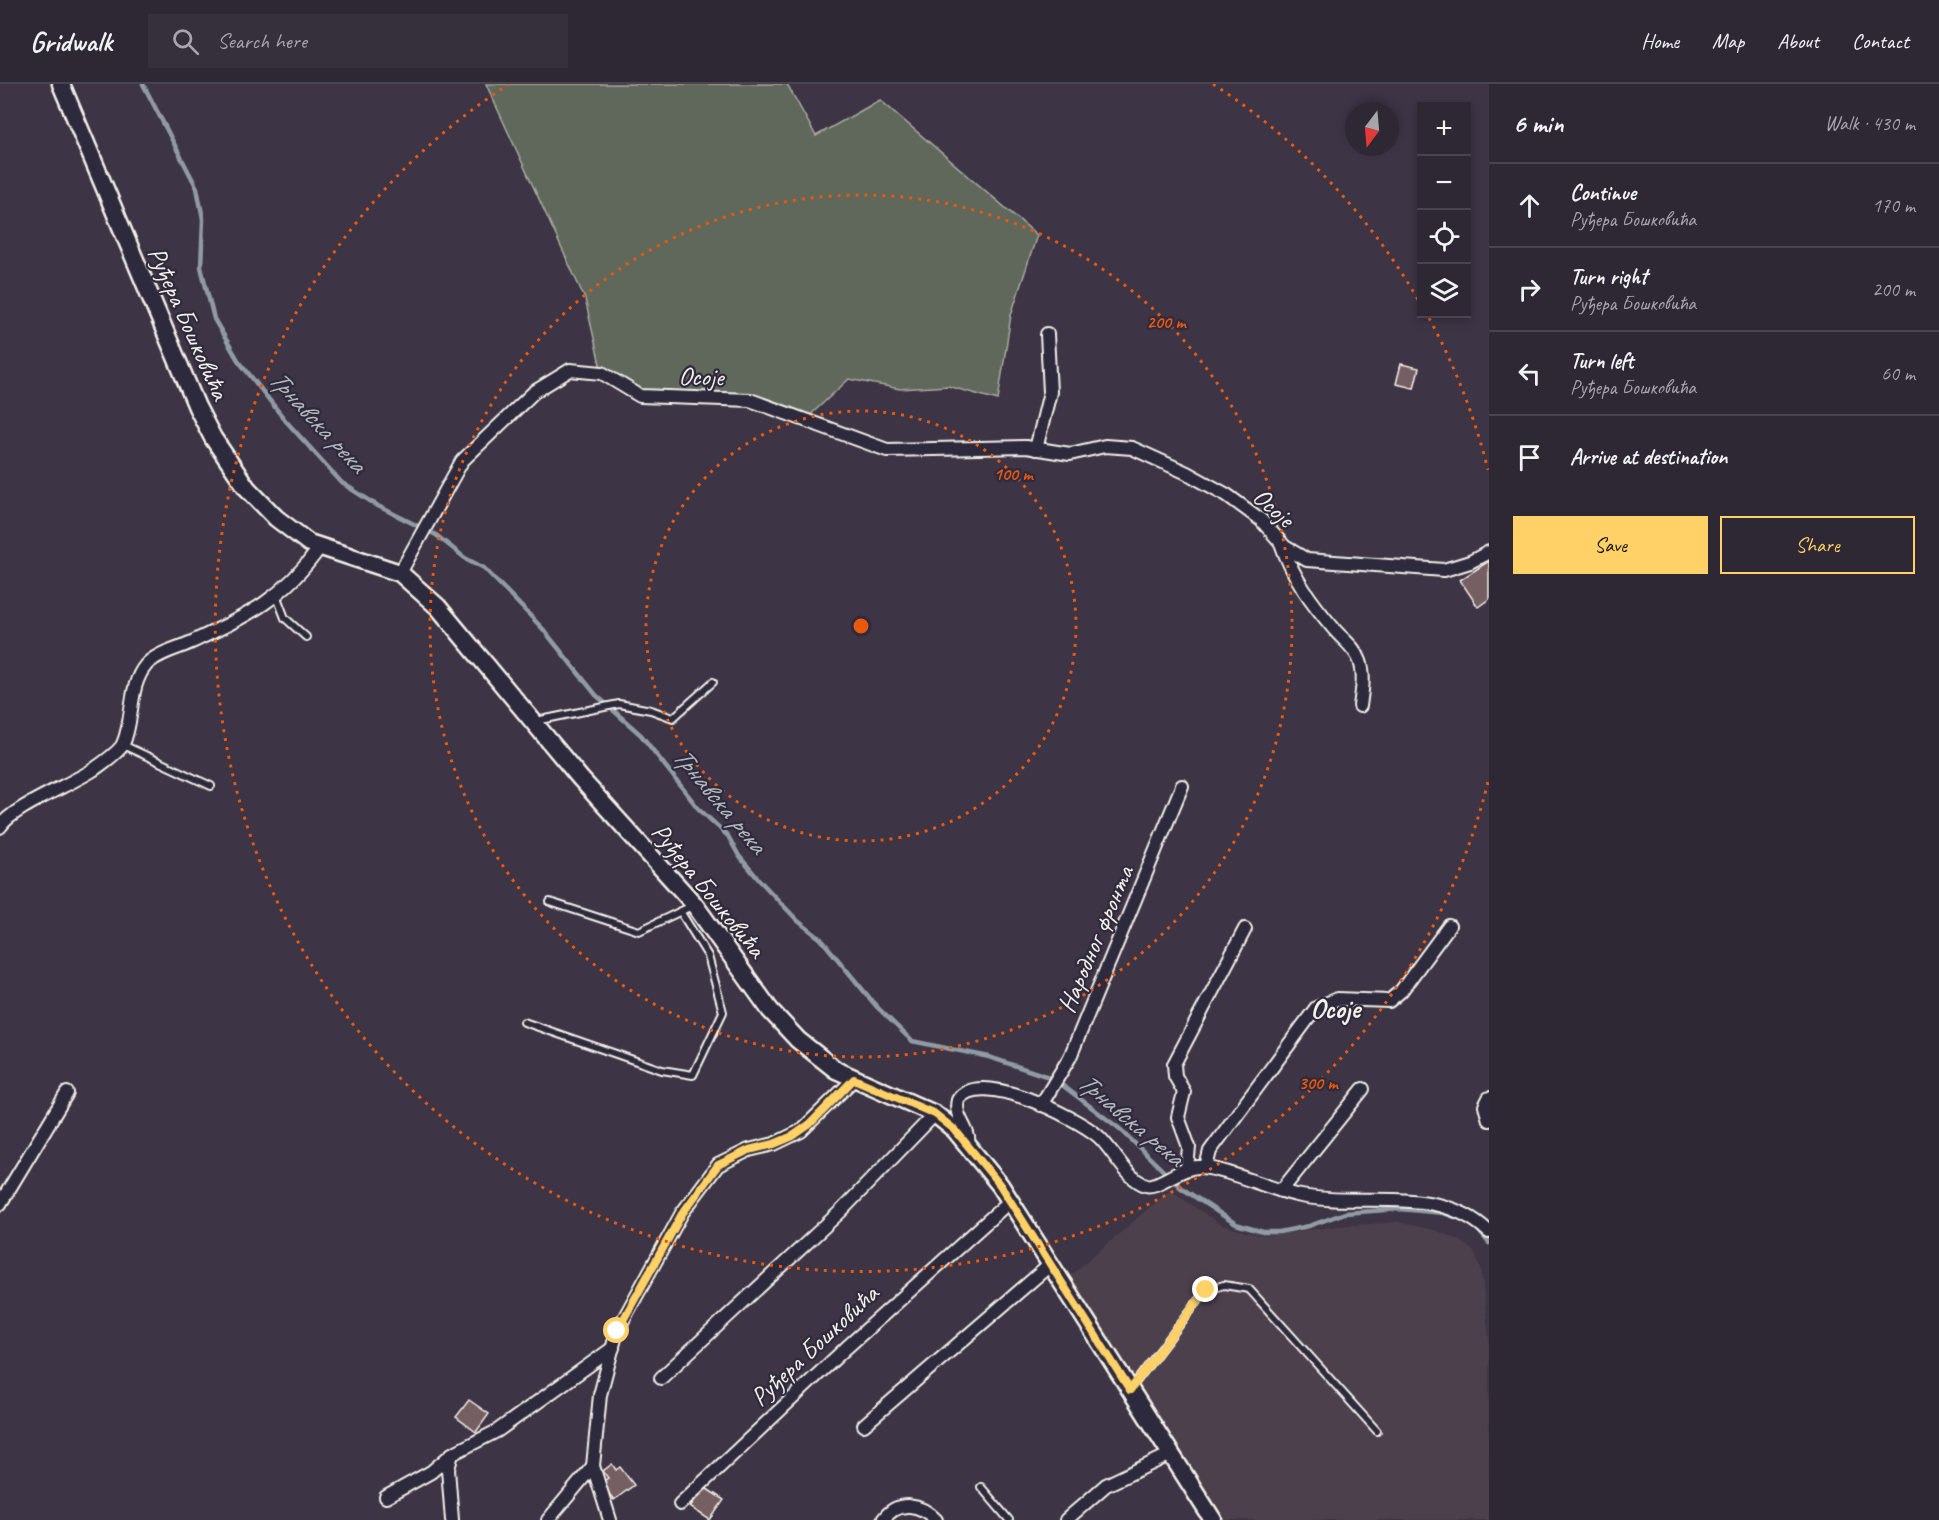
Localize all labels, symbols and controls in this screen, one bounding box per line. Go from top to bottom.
search box [148,14,568,68]
text: Gridwalk [30,24,112,59]
icon: search [169,25,202,58]
text: Search here [217,27,307,55]
text: Home [1641,28,1679,54]
text: Map [1712,28,1744,54]
text: About [1777,28,1819,54]
text: Contact [1852,28,1909,54]
north arrow [1345,102,1399,156]
map controls [1417,102,1471,318]
button: + [1417,102,1471,156]
text: 6 min [1513,107,1563,140]
text: Walk · 430 m [1825,111,1915,136]
button: − [1417,156,1471,210]
text: Continue [1570,179,1636,207]
icon: ahead [1513,189,1546,222]
text: 170 m [1872,193,1915,218]
text: Руђера Бошковића [1570,207,1696,232]
button: locate [1417,210,1471,264]
street label: Руђера Бошковића [140,242,238,406]
text: Turn right [1570,263,1647,291]
button: layers [1417,264,1471,318]
icon: right [1513,273,1546,306]
text: 200 m [1872,277,1915,302]
text: Руђера Бошковића [1570,291,1696,316]
text: 200 m [1147,311,1187,333]
text: Turn left [1570,347,1634,375]
icon: left [1513,357,1546,390]
street label: Осоје [678,359,727,394]
text: 60 m [1881,361,1915,386]
water label: Трнавска река [262,362,376,481]
text: Руђера Бошковића [1570,375,1696,400]
icon: arrive [1513,441,1546,474]
text: Arrive at destination [1570,443,1727,471]
text: 100 m [994,463,1034,485]
street label: Осоје [1246,480,1303,536]
button: Save [1513,516,1708,574]
button: Share [1720,516,1915,574]
centre of rings [851,616,871,636]
water label: Трнавска река [666,740,776,862]
street label: Руђера Бошковића [644,816,774,966]
street label: Народног фронта [1050,859,1142,1018]
district label: Осоје [1310,991,1362,1026]
water label: Трнавска река [1071,1065,1193,1175]
text: 300 m [1299,1072,1339,1094]
street label: Руђера Бошковића [743,1276,887,1413]
route end [1192,1276,1218,1302]
route start [603,1317,629,1343]

